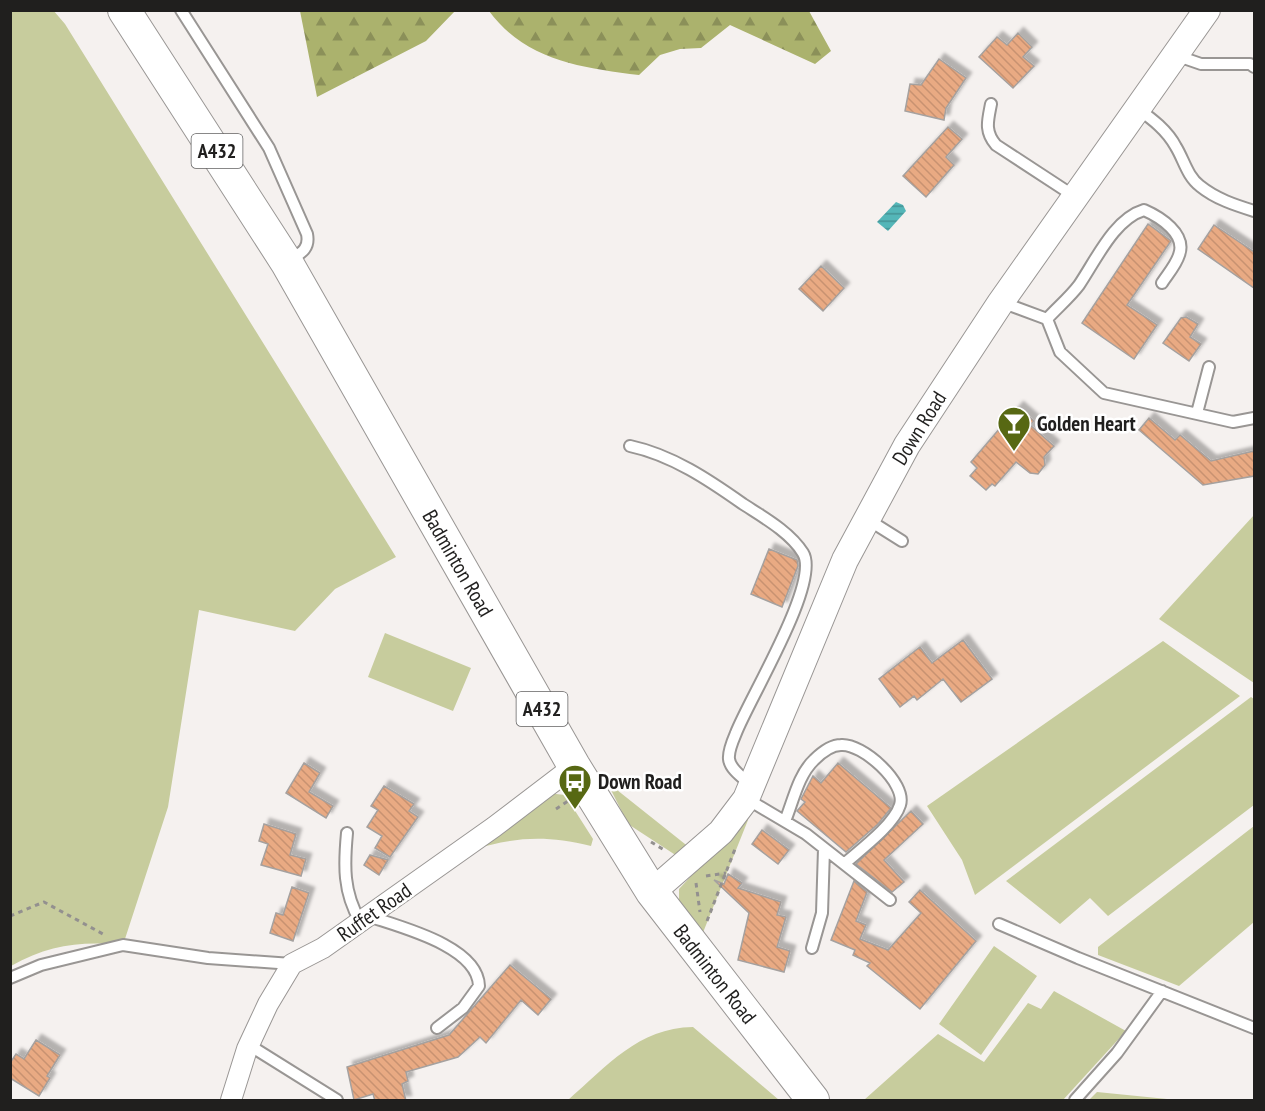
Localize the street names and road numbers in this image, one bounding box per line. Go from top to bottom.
road number: A432 [192,134,242,168]
street label: Down Road [886,386,952,470]
street label: Badminton Road [417,505,499,621]
road number: A432 [516,692,568,726]
street label: Ruffet Road [332,877,416,947]
street label: Badminton Road [668,919,762,1029]

